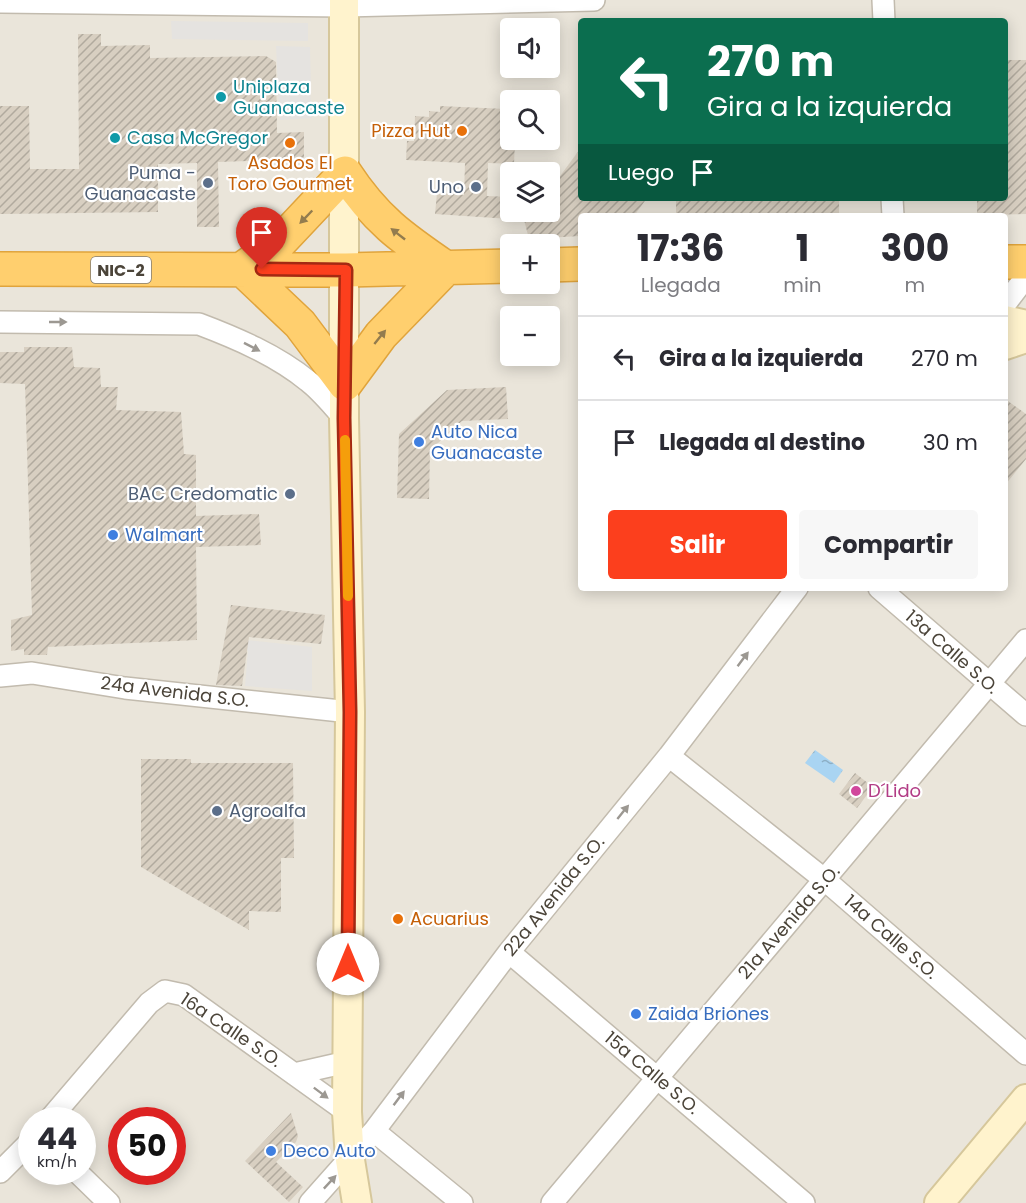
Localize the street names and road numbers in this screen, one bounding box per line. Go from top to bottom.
road number: NIC-2 [91,257,151,283]
street label: 13a Calle S.O. [900,604,1004,699]
street label: 24a Avenida S.O. [99,670,251,713]
street label: 22a Avenida S.O. [497,830,610,961]
street label: 21a Avenida S.O. [732,859,845,984]
street label: 14a Calle S.O. [839,889,944,985]
street label: 16a Calle S.O. [176,986,287,1073]
street label: 15a Calle S.O. [599,1025,705,1120]

